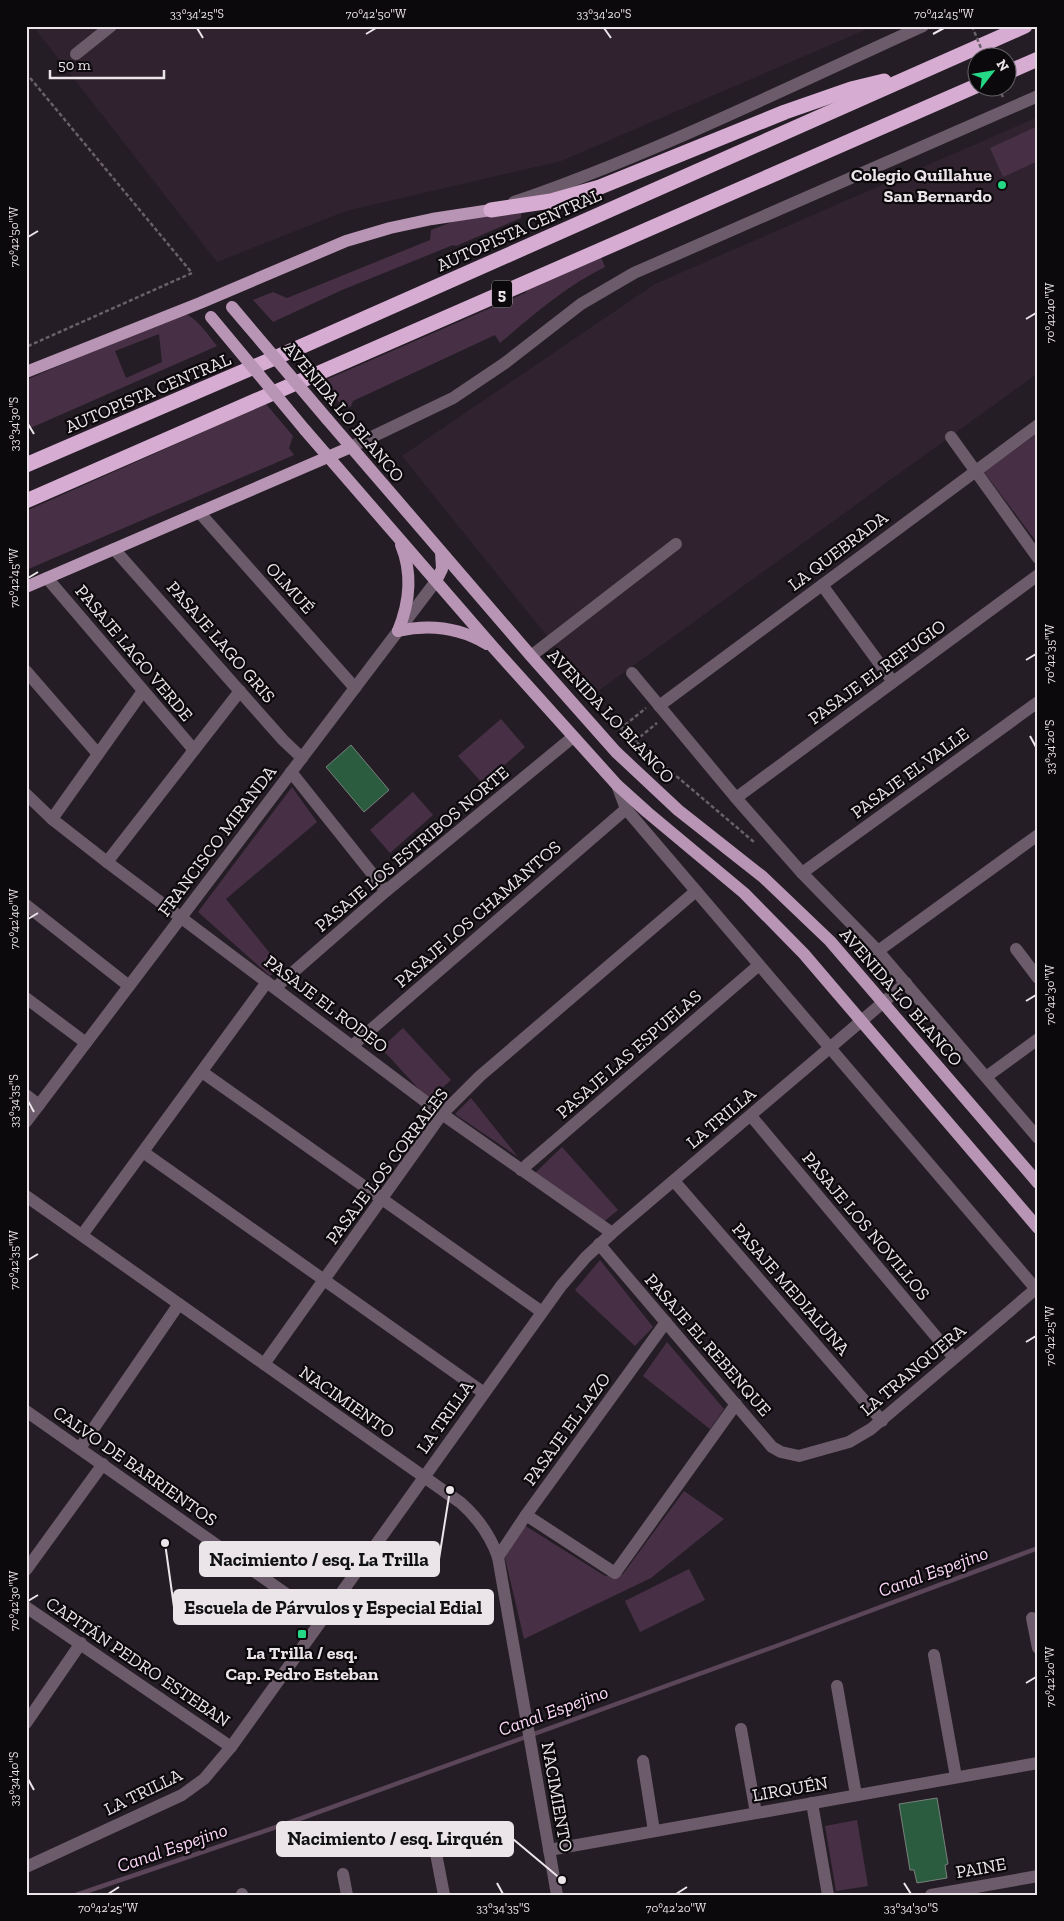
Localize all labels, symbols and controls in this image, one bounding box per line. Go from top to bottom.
text: 33°34'25"S [170,7,224,21]
text: 70°42'50"W [346,7,407,21]
text: 33°34'20"S [577,7,631,21]
text: 70°42'45"W [914,7,975,21]
scale bar [50,48,164,80]
north arrow [966,48,1016,98]
text: 50 m [58,56,91,74]
text: N [993,57,1013,75]
place label: Colegio Quillahue San Bernardo [851,164,993,207]
marker: Colegio Quillahue San Bernardo [996,179,1008,191]
street label: AUTOPISTA CENTRAL [433,184,605,276]
text: 70°42'50"W [7,206,21,267]
road number: 5 [492,280,512,308]
text: 70°42'40"W [1043,282,1057,343]
street label: AVENIDA LO BLANCO [279,337,409,487]
street label: AUTOPISTA CENTRAL [62,348,234,438]
text: 33°34'30"S [7,397,21,451]
street label: LA QUEBRADA [784,506,892,596]
text: 70°42'45"W [7,547,21,608]
street label: OLMUÉ [261,558,319,618]
street label: PASAJE LAGO GRIS [162,576,280,708]
street label: PASAJE LAGO VERDE [71,580,197,726]
street label: PASAJE EL REFUGIO [804,615,950,729]
text: 70°42'35"W [1043,623,1057,684]
street label: AVENIDA LO BLANCO [543,644,679,788]
text: 33°34'20"S [1043,720,1057,774]
street label: PASAJE EL VALLE [847,723,973,823]
street label: FRANCISCO MIRANDA [153,761,281,921]
street label: PASAJE LOS ESTRIBOS NORTE [311,761,513,937]
street label: PASAJE LOS CHAMANTOS [390,836,566,992]
text: 70°42'40"W [7,888,21,949]
street label: AVENIDA LO BLANCO [835,923,967,1071]
street label: PASAJE EL RODEO [260,950,392,1058]
text: 70°42'30"W [1043,964,1057,1025]
street label: PASAJE LAS ESPUELAS [552,985,706,1123]
text: 33°34'35"S [7,1074,21,1128]
street label: LA TRILLA [682,1082,760,1153]
street label: PASAJE LOS CORRALES [321,1084,453,1248]
street label: PASAJE LOS NOVILLOS [797,1147,935,1305]
street label: PASAJE MEDIALUNA [728,1218,855,1360]
text: 70°42'35"W [7,1229,21,1290]
street label: PASAJE EL REBENQUE [640,1269,776,1421]
text: 70°42'25"W [1043,1305,1057,1366]
street label: LA TRANQUERA [856,1319,971,1421]
street label: NACIMIENTO [295,1361,399,1443]
street label: PASAJE EL LAZO [519,1368,615,1490]
street label: LA TRILLA [412,1376,478,1458]
street label: CALVO DE BARRIENTOS [49,1401,221,1531]
water label: Canal Espejino [875,1541,991,1602]
callout: Nacimiento / esq. La Trilla [200,1542,439,1576]
text: Nacimiento / esq. La Trilla [209,1548,429,1571]
text: 70°42'30"W [7,1570,21,1631]
callout: Escuela de Párvulos y Especial Edial [174,1590,493,1624]
street label: CAPITÁN PEDRO ESTEBAN [42,1592,234,1732]
text: Escuela de Párvulos y Especial Edial [184,1596,483,1619]
marker: La Trilla / esq. Cap. Pedro Esteban [296,1628,308,1640]
place label: La Trilla / esq. Cap. Pedro Esteban [225,1642,379,1685]
text: 70°42'20"W [1043,1646,1057,1707]
water label: Canal Espejino [495,1680,611,1741]
street label: NACIMIENTO [537,1740,577,1854]
text: 33°34'40"S [7,1752,21,1806]
street label: LA TRILLA [100,1764,186,1820]
street label: LIRQUÉN [750,1772,830,1806]
water label: Canal Espejino [114,1818,230,1877]
callout: Nacimiento / esq. Lirquén [277,1822,513,1856]
text: Nacimiento / esq. Lirquén [287,1827,504,1850]
street label: PAINE [954,1853,1008,1883]
text: 70°42'25"W [78,1901,139,1915]
text: 33°34'35"S [476,1901,530,1915]
text: 70°42'20"W [646,1901,707,1915]
text: 33°34'30"S [884,1901,938,1915]

